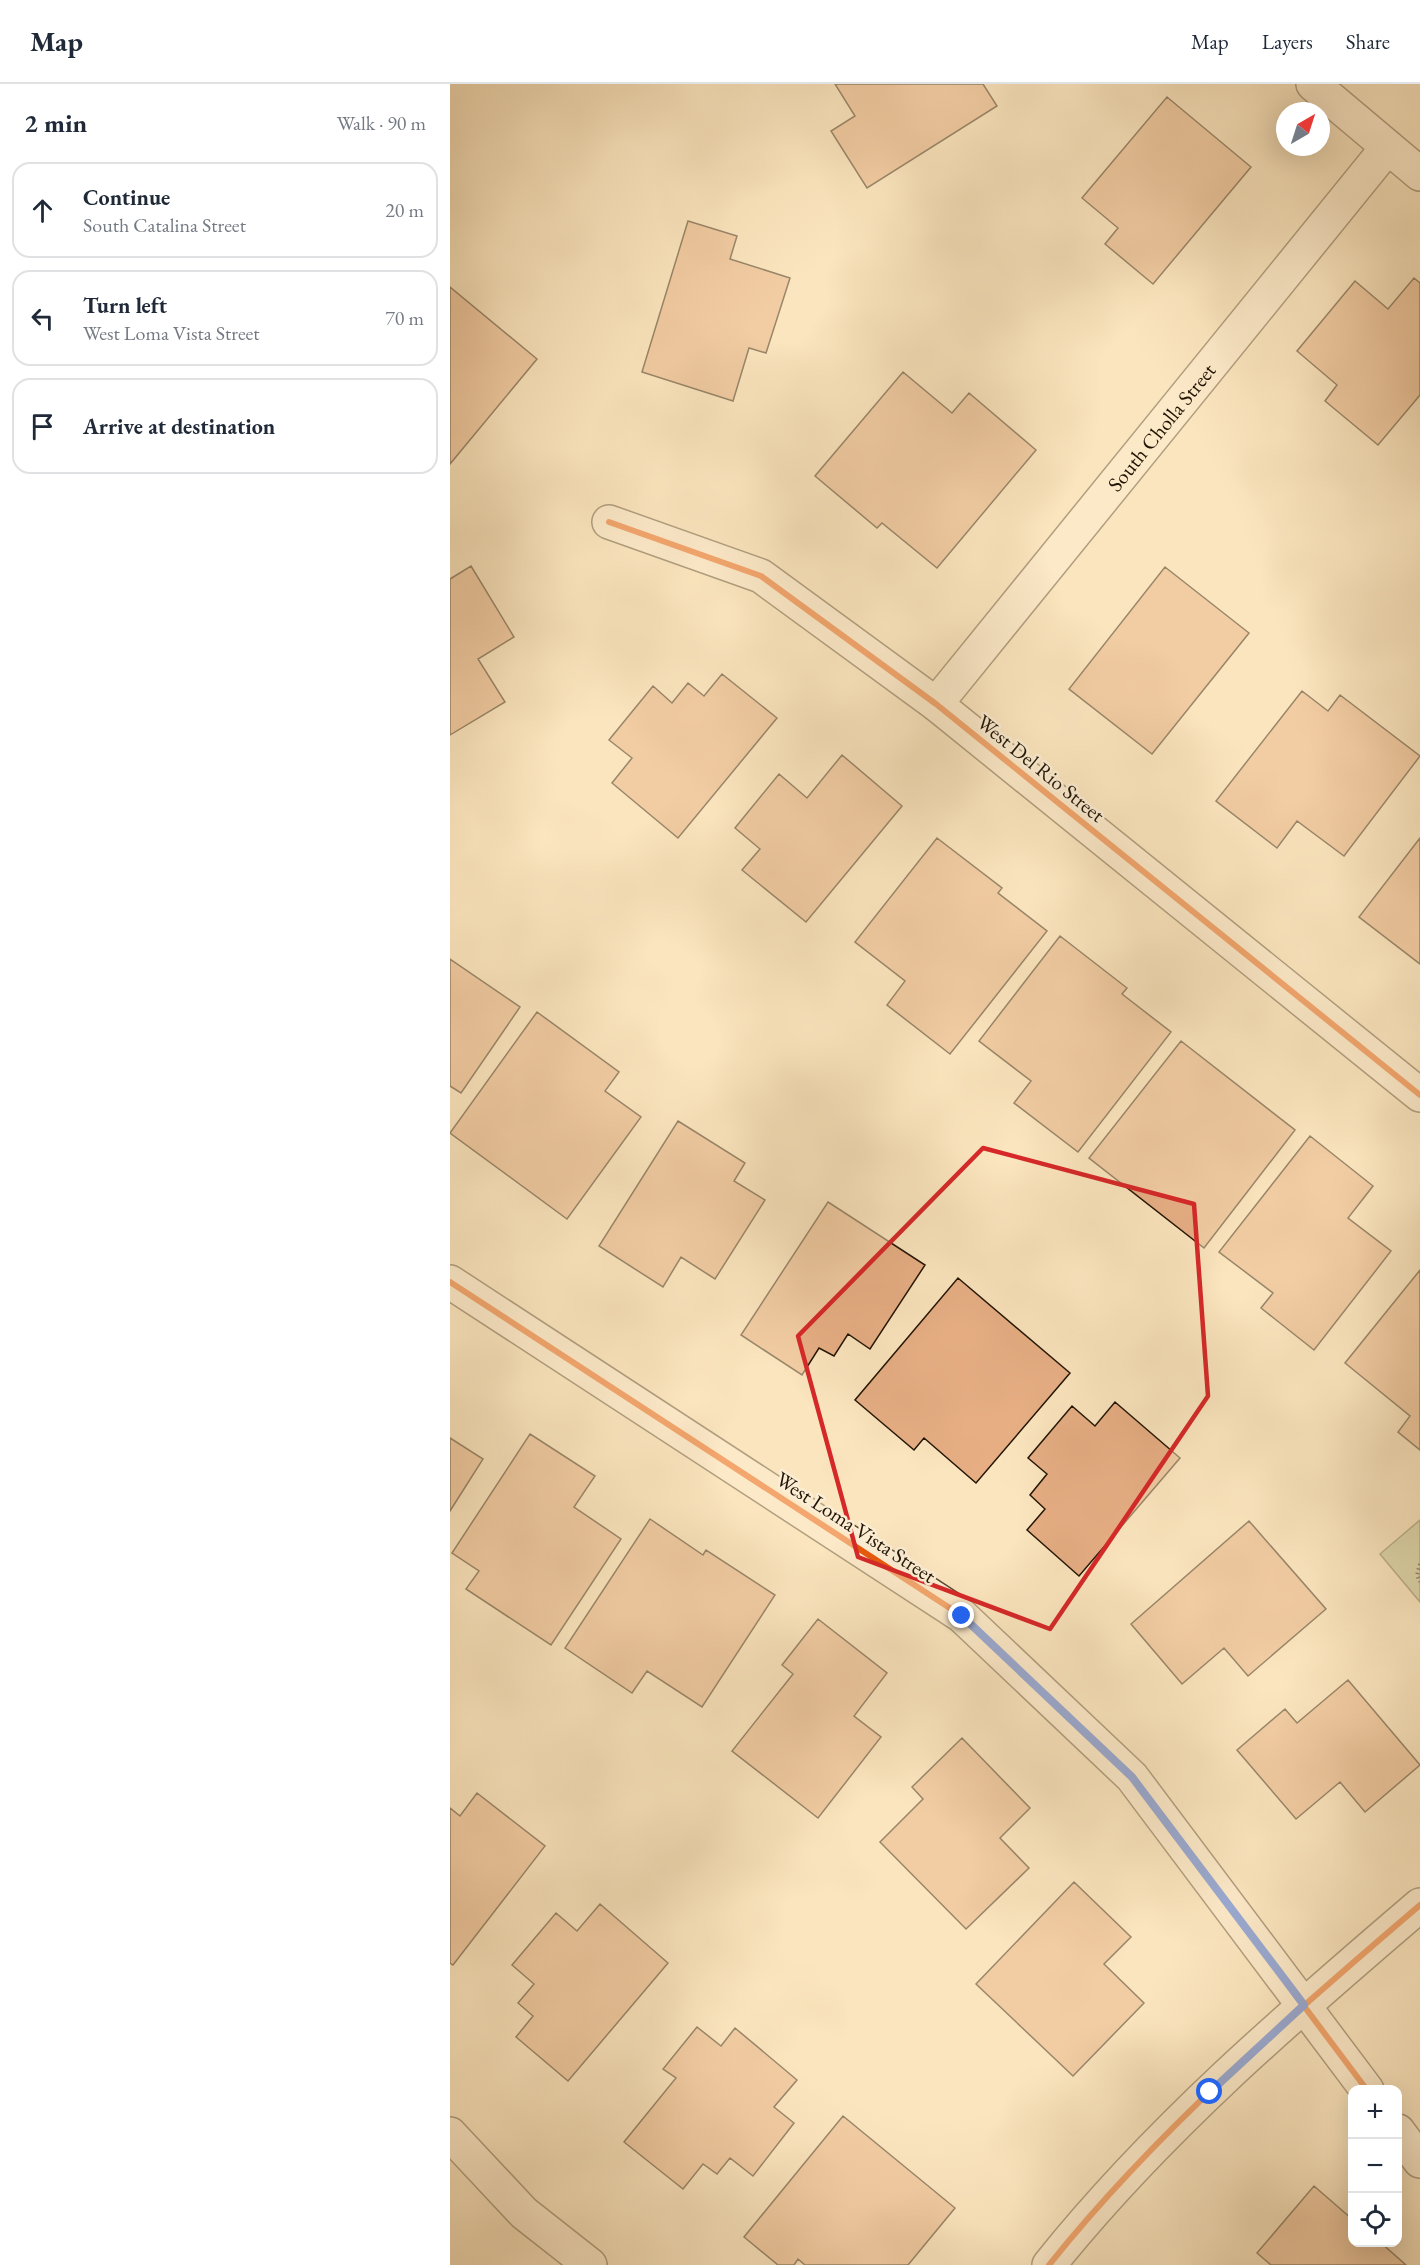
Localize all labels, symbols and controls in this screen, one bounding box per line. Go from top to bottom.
text: Map [30,23,83,59]
text: Map [1191,28,1229,55]
text: Layers [1262,28,1313,55]
text: Share [1346,28,1390,55]
north arrow [1276,102,1330,156]
text: 2 min [24,106,87,140]
text: Walk · 90 m [337,110,426,136]
text: Continue [83,183,170,212]
icon: ahead [26,194,59,227]
text: 20 m [385,197,424,223]
text: South Catalina Street [83,212,246,238]
text: Turn left [83,291,167,320]
icon: left [26,302,59,335]
text: 70 m [385,305,424,331]
text: West Loma Vista Street [83,320,260,346]
street label: South Cholla Street [1101,357,1221,496]
icon: arrive [26,410,59,443]
text: Arrive at destination [83,412,275,441]
street label: West Del Rio Street [971,708,1111,828]
street label: West Loma Vista Street [771,1465,941,1589]
route end [948,1602,974,1628]
route start [1196,2078,1222,2104]
map controls [1348,2085,1402,2247]
button: + [1348,2085,1402,2139]
button: − [1348,2139,1402,2193]
button: locate [1348,2193,1402,2247]

